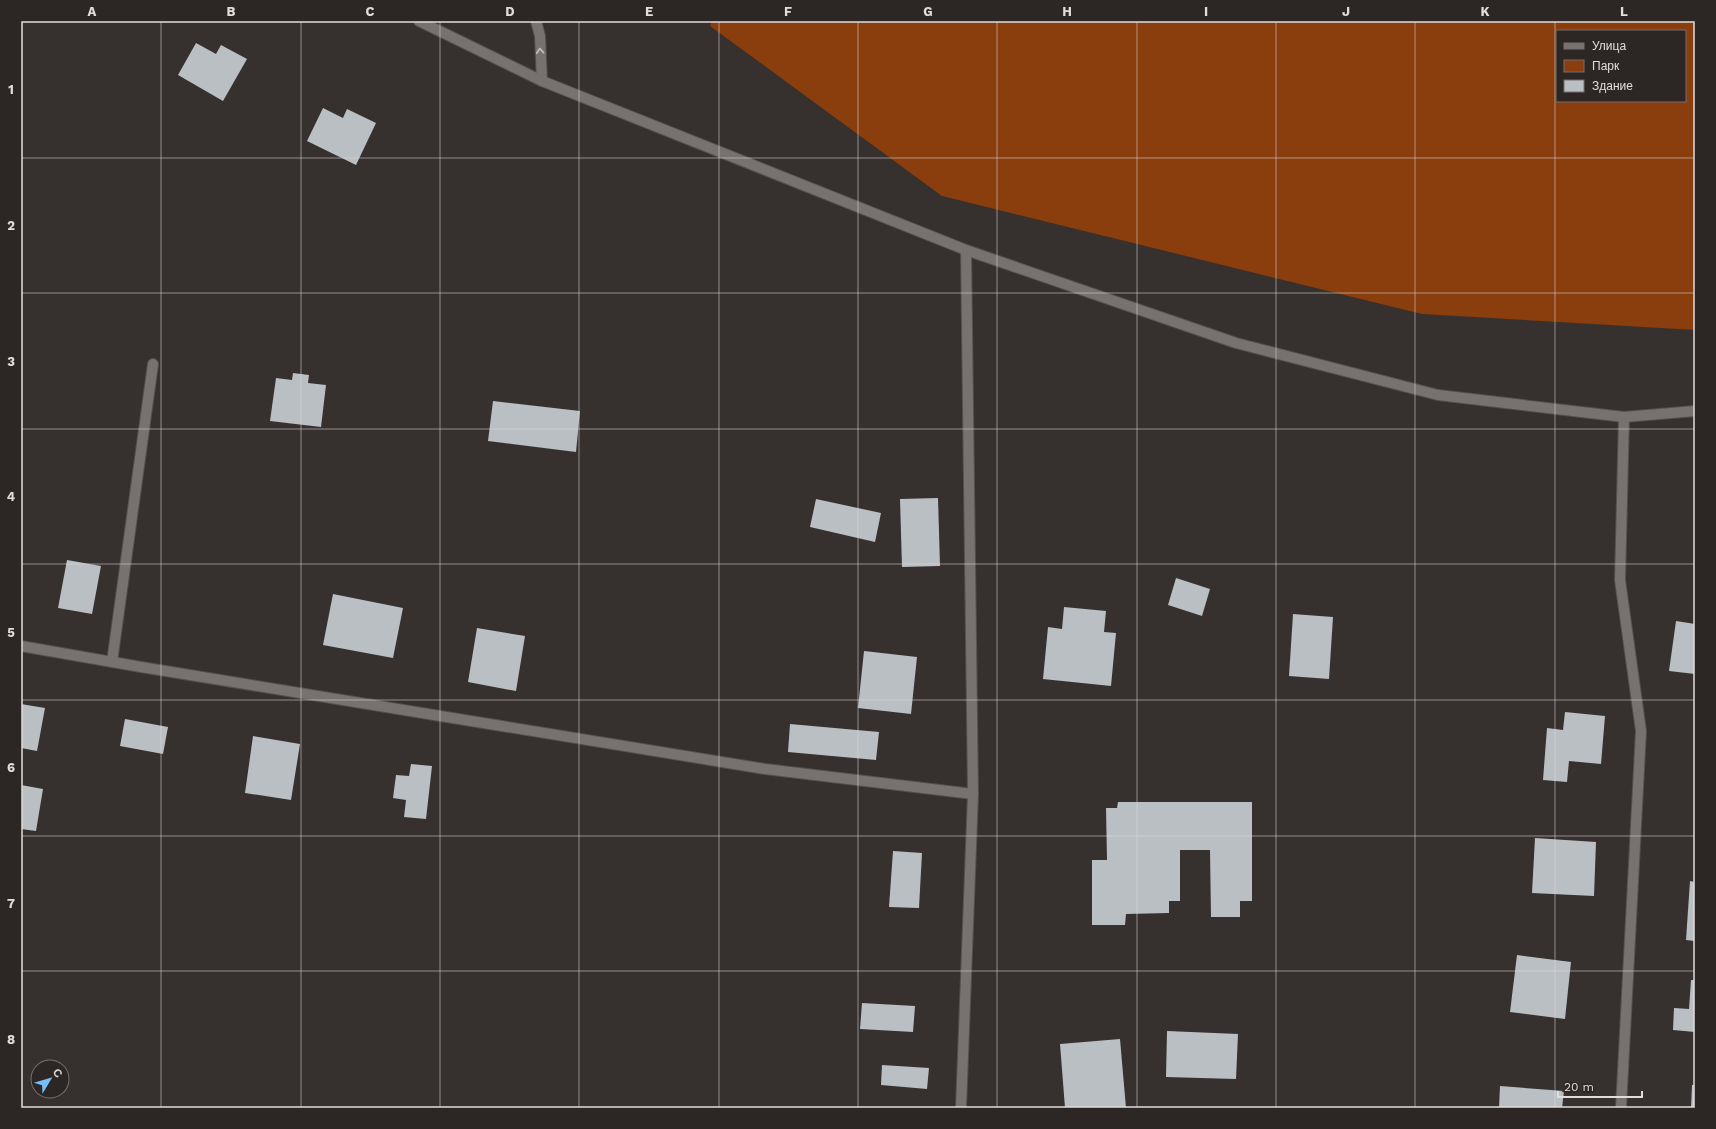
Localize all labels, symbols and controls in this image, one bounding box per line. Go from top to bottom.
text: A [88,4,97,19]
text: B [227,4,236,19]
text: C [366,4,375,19]
text: D [505,4,515,19]
text: E [645,4,653,19]
text: F [784,4,792,19]
text: G [923,4,933,19]
text: H [1062,4,1072,19]
text: I [1204,4,1208,19]
text: J [1342,4,1350,19]
text: K [1480,4,1490,19]
text: L [1620,4,1628,19]
legend [1556,30,1686,102]
text: Улица [1592,39,1626,53]
one-way arrow [536,48,545,54]
text: Парк [1592,59,1620,73]
text: Здание [1592,79,1633,93]
text: 1 [8,82,14,97]
text: 2 [7,218,15,233]
text: 3 [7,354,15,369]
text: 4 [7,489,16,504]
text: 5 [7,625,15,640]
text: 6 [7,760,15,775]
text: 7 [7,896,15,911]
text: 8 [7,1032,15,1047]
north arrow [30,1059,70,1099]
text: С [50,1066,65,1080]
scale bar [1558,1073,1642,1099]
text: 20 m [1564,1080,1594,1094]

